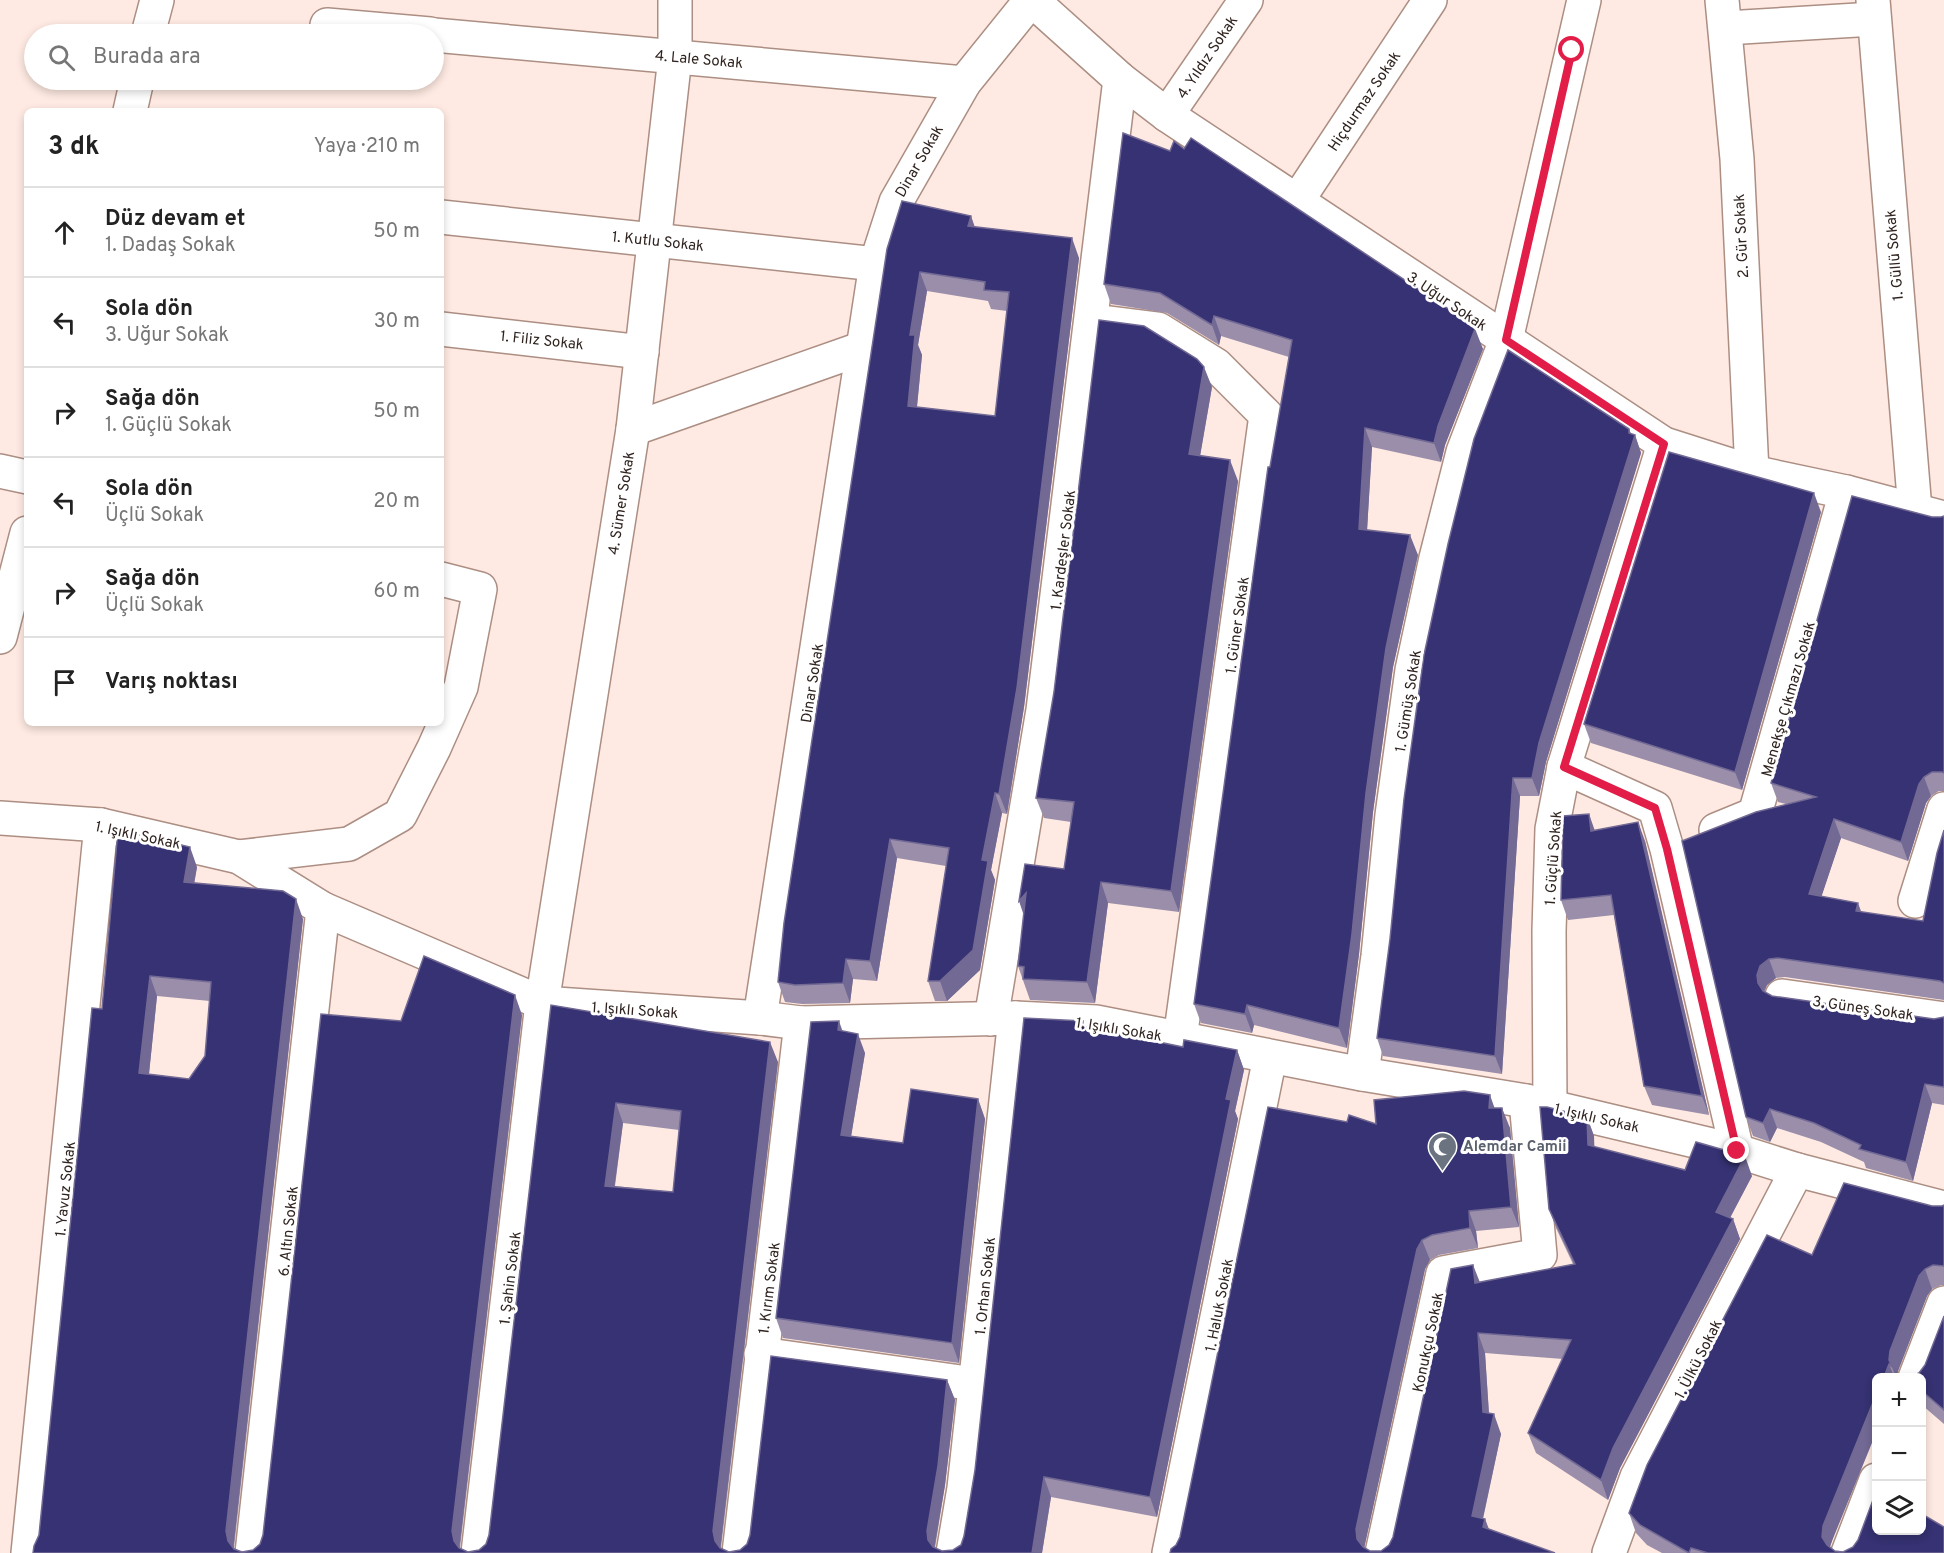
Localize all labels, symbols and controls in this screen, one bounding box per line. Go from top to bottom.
street label: 4. Yıldız Sokak [1173,13,1243,103]
search box [24,24,444,90]
route start [1558,36,1584,62]
icon: search [45,41,78,74]
text: Burada ara [93,44,201,71]
street label: 4. Lale Sokak [654,47,744,74]
street label: Hiçdurmaz Sokak [1325,48,1406,156]
street label: Dinar Sokak [892,122,949,201]
text: 3 dk [48,131,100,164]
text: Yaya · 210 m [314,134,420,160]
street label: 2. Gür Sokak [1731,193,1754,279]
text: Düz devam et [105,206,245,233]
street label: 1. Güllü Sokak [1882,208,1909,301]
icon: ahead [48,216,81,249]
text: 50 m [373,219,420,245]
street label: 1. Kutlu Sokak [611,228,705,257]
text: 1. Dadaş Sokak [105,233,236,259]
street label: 3. Uğur Sokak [1402,268,1490,336]
text: Sola dön [105,296,193,323]
icon: left [48,306,81,339]
text: 30 m [374,309,420,335]
text: 3. Uğur Sokak [105,323,229,349]
street label: 1. Filiz Sokak [499,328,585,355]
text: Sağa dön [105,386,200,413]
icon: right [48,396,81,429]
text: 50 m [373,399,420,425]
text: 1. Güçlü Sokak [105,413,232,439]
street label: 4. Sümer Sokak [605,450,640,556]
text: Sola dön [105,476,193,503]
icon: left [48,486,81,519]
text: 20 m [373,489,420,515]
street label: 1. Kardeşler Sokak [1048,489,1081,611]
text: Üçlü Sokak [105,503,204,529]
text: Sağa dön [105,566,200,593]
street label: 1. Güner Sokak [1222,575,1255,675]
icon: right [48,576,81,609]
text: 60 m [374,579,420,605]
text: Üçlü Sokak [105,593,204,619]
street label: Menekşe Çıkmazı Sokak [1758,619,1821,779]
street label: Dinar Sokak [798,642,829,724]
street label: 1. Gümüş Sokak [1392,649,1427,754]
icon: arrive [48,666,81,699]
text: Varış noktası [105,669,238,696]
street label: 1. Güçlü Sokak [1542,810,1567,906]
street label: 1. Işıklı Sokak [93,818,182,855]
street label: 3. Güneş Sokak [1811,993,1915,1026]
street label: 1. Işıklı Sokak [591,999,679,1024]
street label: 1. Işıklı Sokak [1074,1014,1163,1047]
street label: 1. Işıklı Sokak [1552,1100,1641,1139]
mosque icon: Alemdar Camii [1426,1130,1458,1172]
route end [1723,1137,1749,1163]
place label: Alemdar Camii [1463,1138,1566,1157]
street label: 1. Yavuz Sokak [52,1140,81,1238]
street label: 6. Altın Sokak [275,1185,304,1277]
street label: 1. Şahin Sokak [496,1230,527,1326]
street label: 1. Orhan Sokak [972,1236,1001,1336]
street label: 1. Kırım Sokak [755,1241,786,1335]
street label: 1. Haluk Sokak [1202,1257,1239,1354]
street label: Konukçu Sokak [1410,1290,1449,1394]
street label: 1. Ülkü Sokak [1670,1316,1728,1403]
map controls [1872,1373,1926,1535]
button: + [1872,1373,1926,1427]
button: − [1872,1427,1926,1481]
button: layers [1872,1481,1926,1535]

